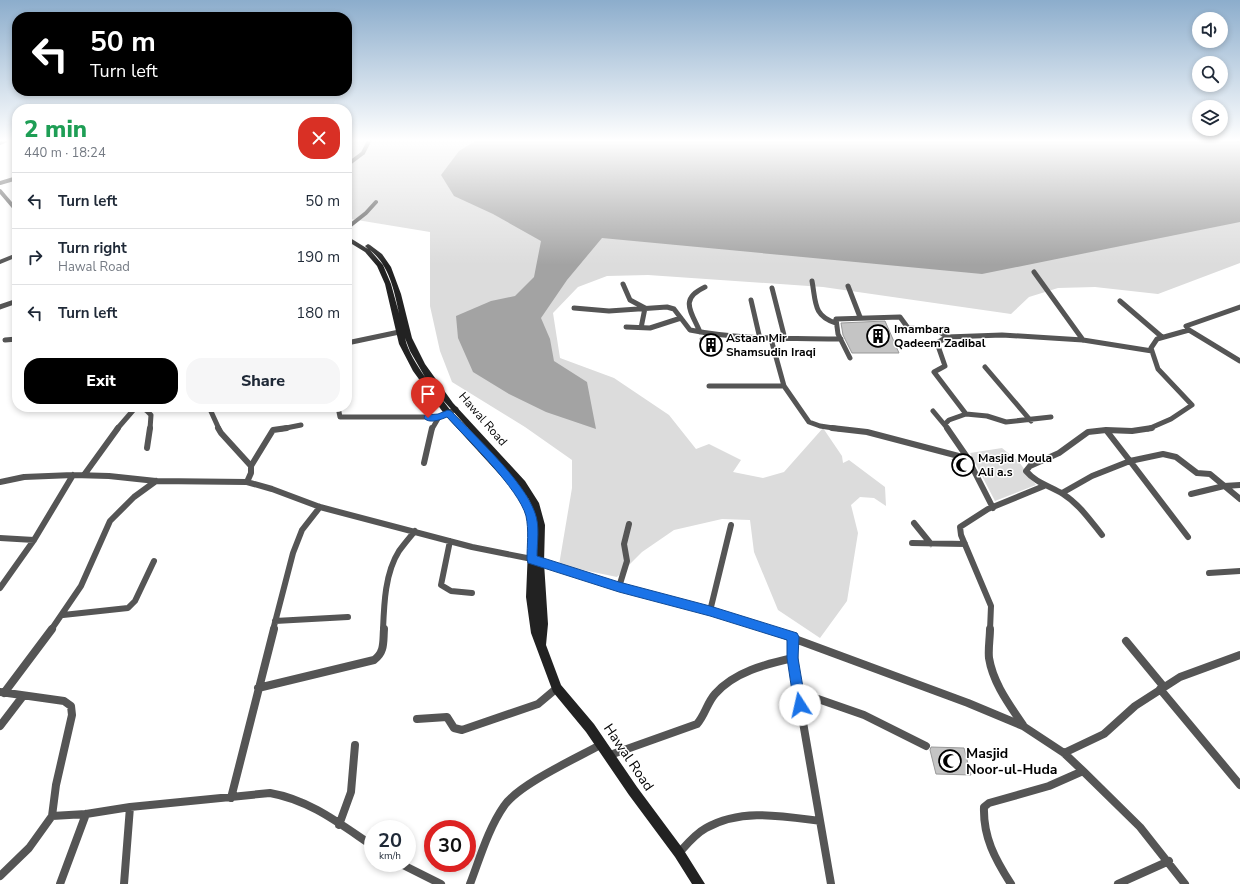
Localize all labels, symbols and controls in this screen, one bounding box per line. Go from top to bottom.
map controls [1192,12,1228,136]
button: sound [1192,12,1228,48]
text: 50 m [90,23,156,61]
icon: left [24,28,76,80]
button: search [1192,56,1228,92]
text: Turn left [90,59,158,83]
button: layers [1192,100,1228,136]
text: 2 min [24,113,87,145]
button: close [298,117,340,159]
text: 440 m · 18:24 [24,144,106,162]
icon: left [24,190,46,212]
text: Turn left [58,191,117,211]
text: 50 m [305,191,340,211]
text: Turn right [58,238,127,258]
icon: right [24,246,46,268]
text: 190 m [296,247,340,267]
text: Hawal Road [58,258,130,276]
icon: left [24,302,46,324]
text: Turn left [58,303,117,323]
text: 180 m [296,303,340,323]
place label: Imambara Qadeem Zadibal [894,321,986,351]
building icon: Imambara Qadeem Zadibal [865,323,891,349]
place label: Astaan Mir Shamsudin Iraqi [726,330,816,360]
building icon: Astaan Mir Shamsudin Iraqi [698,332,724,358]
button: Exit [24,358,178,404]
button: Share [186,358,340,404]
pin [411,377,445,418]
icon: arrive [417,383,439,405]
street label: Hawal Road [455,389,511,449]
place label: Masjid Moula Ali a.s [978,450,1052,480]
mosque icon: Masjid Moula Ali a.s [950,452,976,478]
position arrow [779,684,821,726]
street label: Hawal Road [599,720,658,795]
place label: Masjid Noor-ul-Huda [966,744,1057,779]
mosque icon: Masjid Noor-ul-Huda [937,748,963,774]
speed limit sign: 30 [424,820,476,872]
text: 20 [378,827,402,854]
text: km/h [379,849,401,863]

